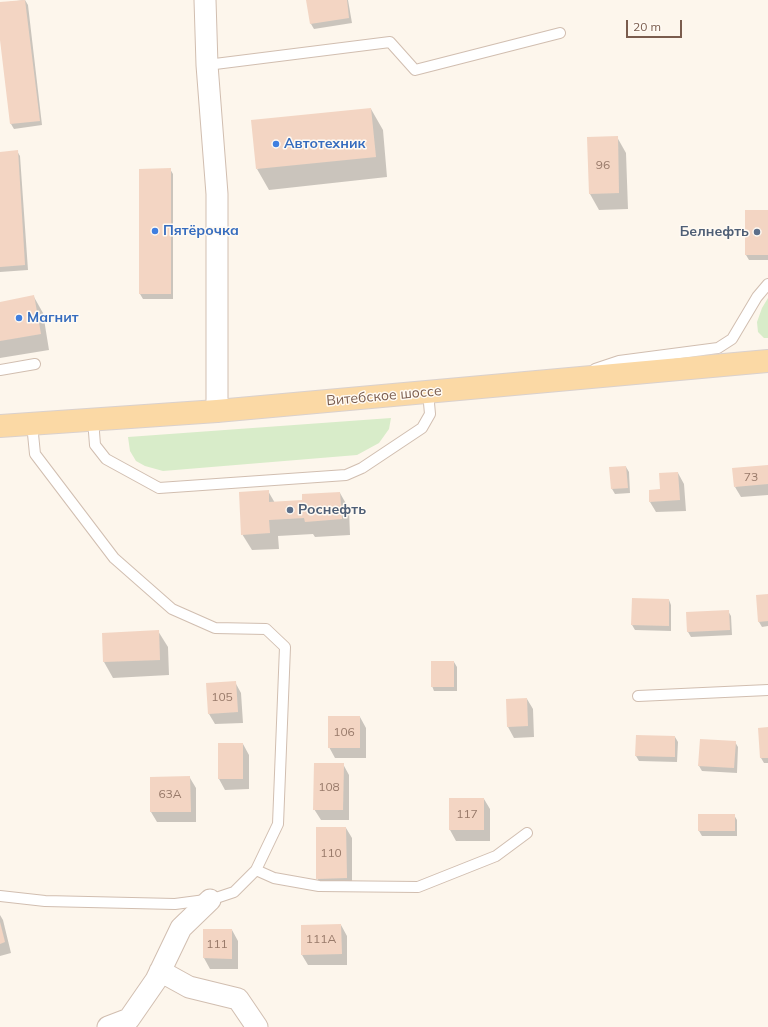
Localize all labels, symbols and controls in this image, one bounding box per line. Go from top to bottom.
scale bar [628,12,684,38]
text: 20 m [633,19,661,34]
place label: Автотехник [284,136,365,152]
marker: Автотехник [271,139,281,149]
house number: 96 [596,158,610,172]
place label: Пятёрочка [163,223,239,239]
place label: Белнефть [680,224,749,240]
marker: Пятёрочка [150,226,160,236]
marker: Белнефть [752,227,762,237]
place label: Магнит [27,310,79,326]
marker: Магнит [14,313,24,323]
street label: Витебское шоссе [326,383,442,409]
house number: 73 [744,470,758,484]
place label: Роснефть [298,502,366,518]
marker: Роснефть [285,505,295,515]
house number: 105 [211,690,233,704]
house number: 106 [333,725,355,739]
house number: 108 [318,780,340,794]
house number: 63А [158,787,182,801]
house number: 117 [456,807,478,821]
house number: 110 [320,846,342,860]
house number: 111А [306,932,336,946]
house number: 111 [206,937,228,951]

